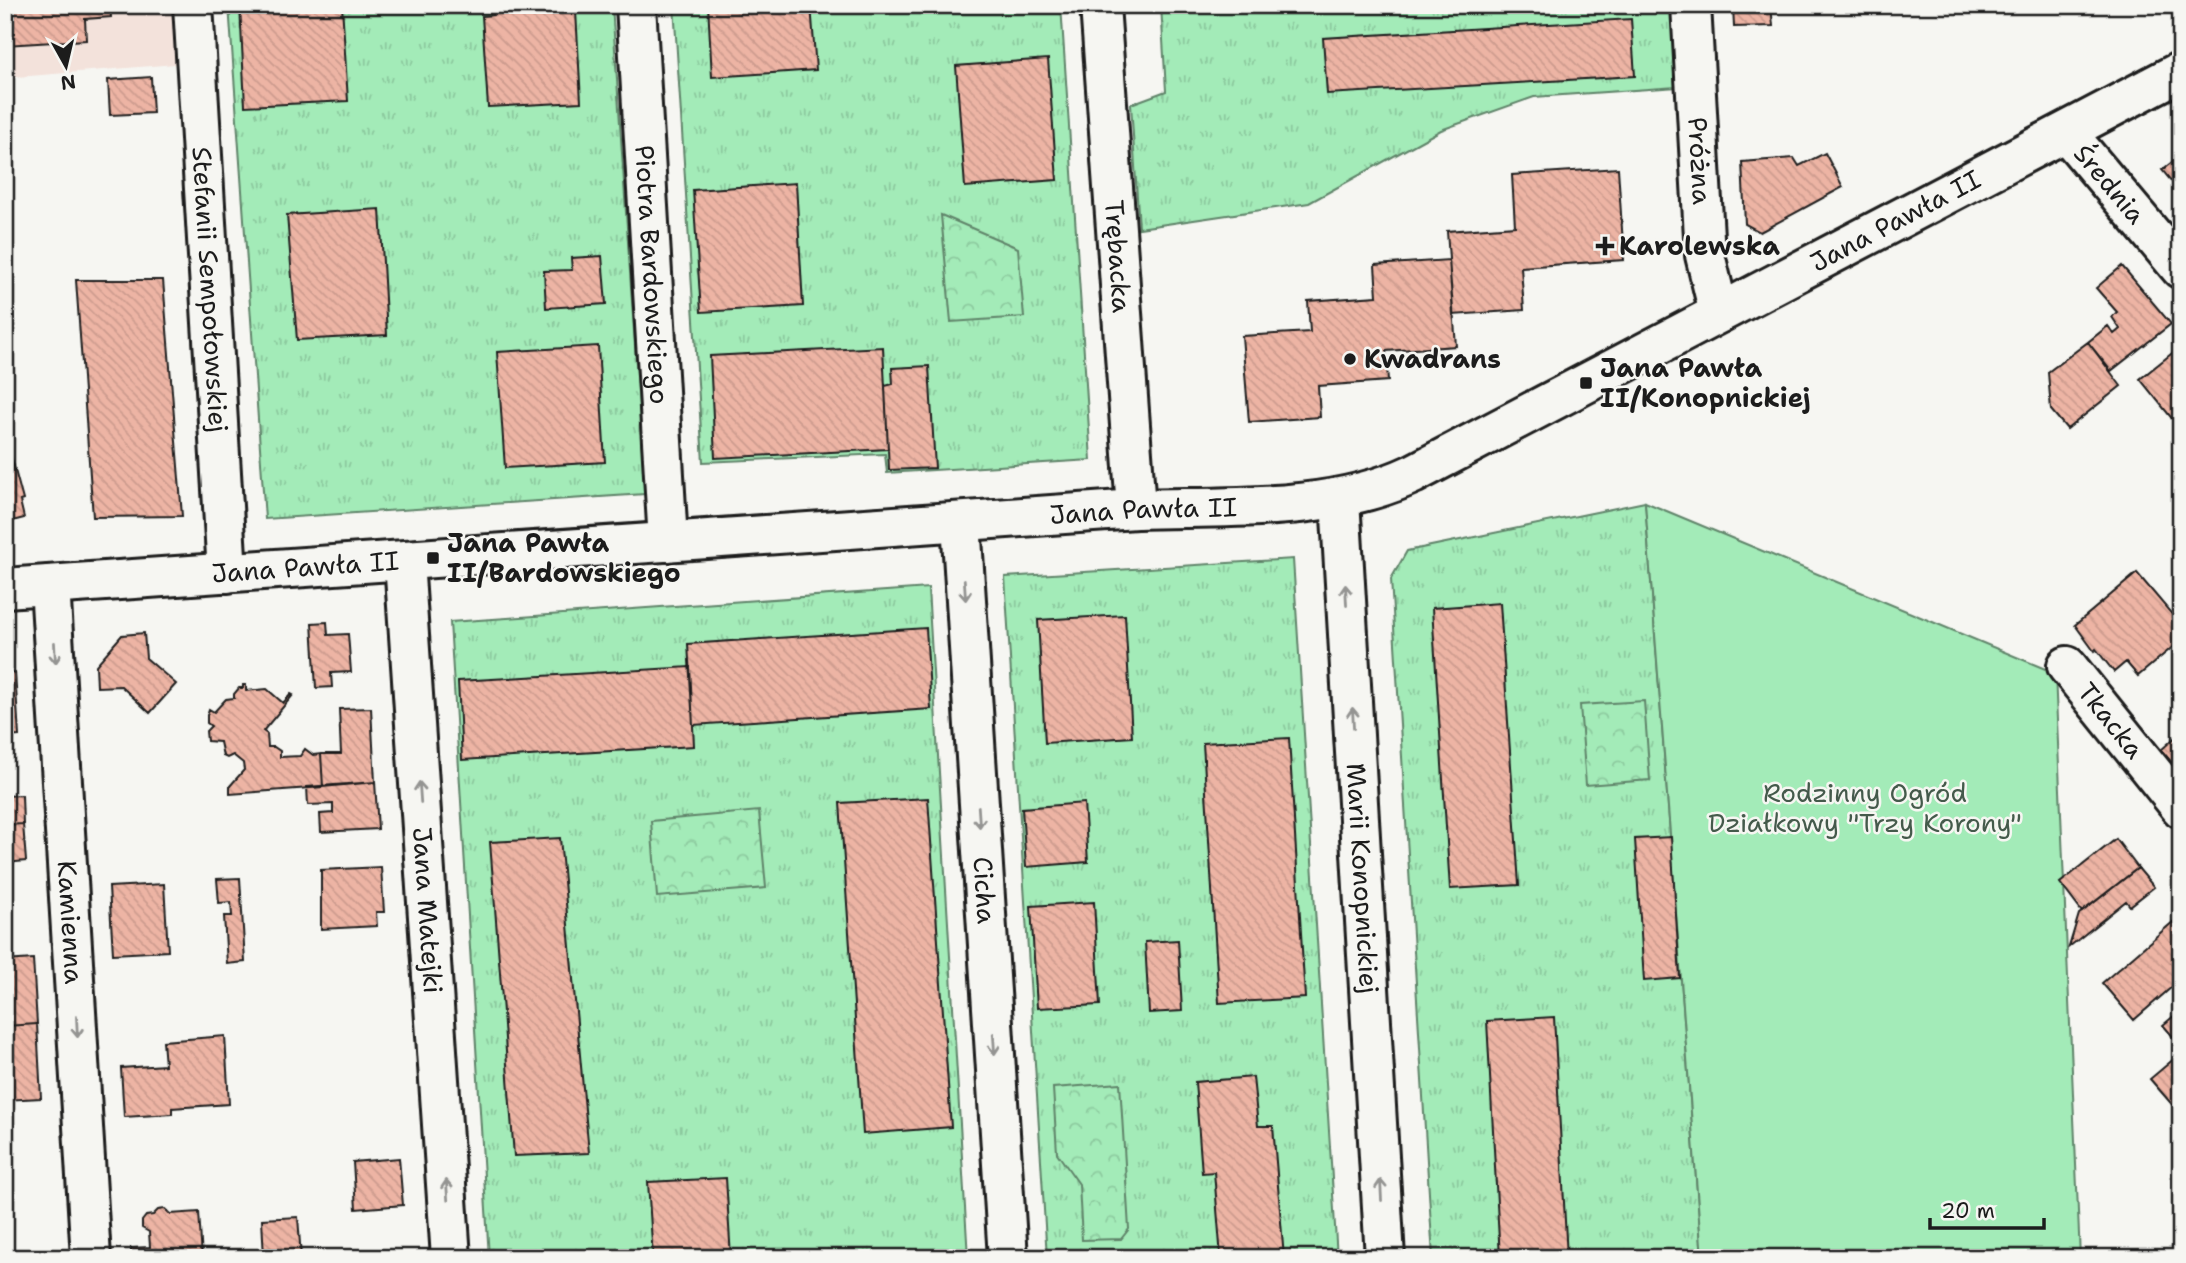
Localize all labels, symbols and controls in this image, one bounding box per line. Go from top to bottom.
north arrow [32,32,102,102]
text: N [59,69,77,96]
street label: Próżna [1680,116,1720,206]
street label: Średnia [2066,136,2154,231]
street label: Piotra Bardowskiego [627,144,678,405]
street label: Stefanii Sempołowskiej [185,146,237,433]
street label: Jana Pawła II [1804,161,1987,279]
street label: Trębacka [1097,199,1140,314]
place label: Karolewska [1619,228,1780,263]
marker: Karolewska [1597,238,1613,254]
place label: Kwadrans [1364,341,1501,376]
place label: Jana Pawła II/Konopnickiej [1600,350,1811,415]
marker: Kwadrans [1342,351,1358,367]
marker: Jana Pawła II/Konopnickiej [1578,375,1594,391]
street label: Jana Pawła II [1048,489,1238,532]
place label: Jana Pawła II/Bardowskiego [447,525,681,590]
street label: Jana Pawła II [210,543,400,591]
marker: Jana Pawła II/Bardowskiego [425,550,441,566]
one-way arrow [959,578,972,601]
one-way arrow [1339,584,1352,607]
one-way arrow [48,641,61,664]
street label: Tkacka [2070,675,2152,766]
one-way arrow [1346,707,1359,730]
street label: Marii Konopnickiej [1339,762,1387,995]
park label: Rodzinny Ogród Działkowy "Trzy Korony" [1708,775,2022,840]
one-way arrow [413,780,426,803]
one-way arrow [973,805,986,828]
street label: Jana Matejki [405,826,451,995]
street label: Cicha [965,855,1005,925]
street label: Kamienna [50,859,92,985]
one-way arrow [71,1015,84,1038]
one-way arrow [988,1032,1001,1055]
one-way arrow [440,1179,453,1201]
one-way arrow [1374,1179,1387,1201]
scale bar [1930,1186,2044,1230]
text: 20 m [1941,1197,1995,1225]

